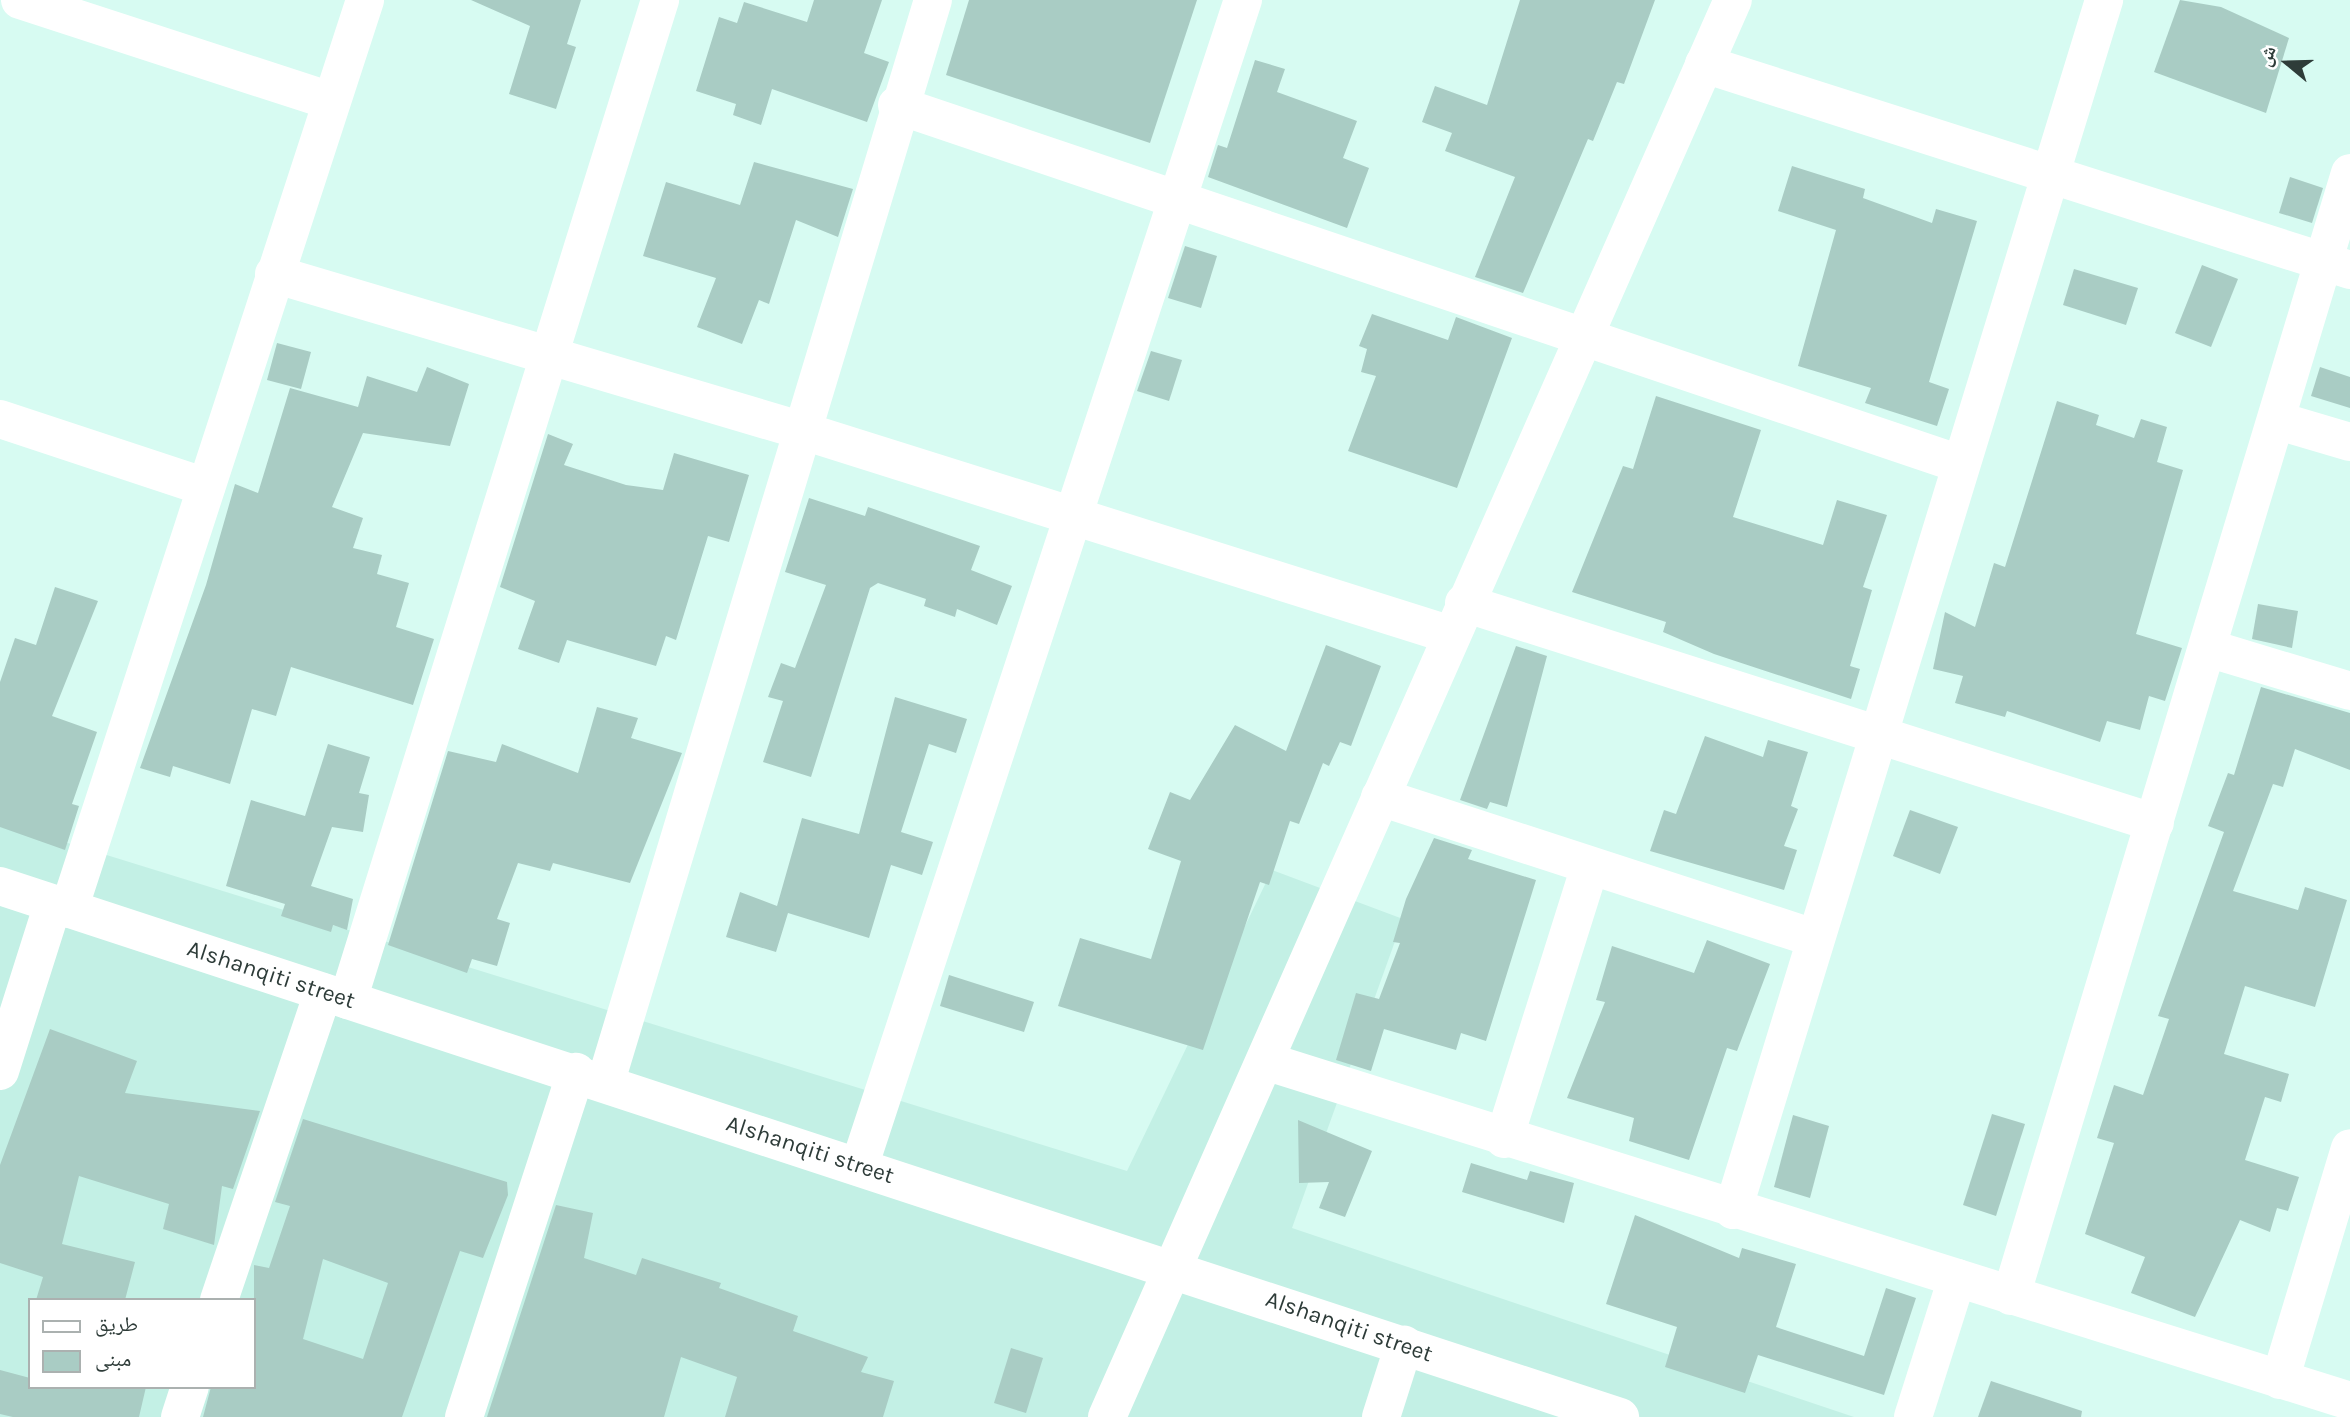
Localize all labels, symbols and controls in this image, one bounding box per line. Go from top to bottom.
north arrow [2252,28,2322,98]
text: ش [2253,43,2281,69]
street label: Alshanqiti street [184,935,358,1015]
street label: Alshanqiti street [723,1110,897,1190]
street label: Alshanqiti street [1262,1286,1436,1368]
legend [28,1298,256,1389]
text: طريق [95,1312,138,1336]
text: مبنى [95,1347,131,1371]

